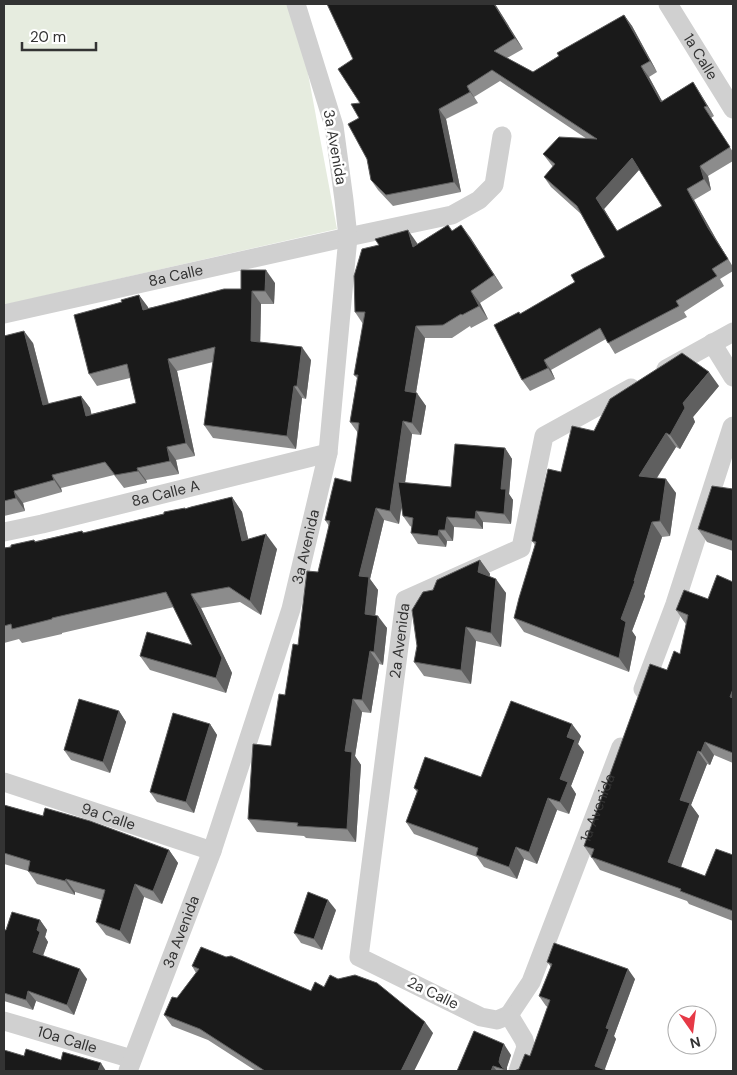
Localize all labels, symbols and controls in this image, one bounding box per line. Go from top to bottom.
scale bar [22,20,96,52]
text: 20 m [30,27,66,47]
street label: 1a Calle [679,30,723,84]
street label: 3a Avenida [319,108,351,186]
street label: 8a Calle [146,260,205,291]
street label: 8a Calle A [129,475,202,511]
street label: 3a Avenida [287,507,324,586]
street label: 2a Avenida [385,602,415,680]
street label: 1a Avenida [575,771,620,845]
street label: 9a Calle [79,798,138,835]
street label: 3a Avenida [158,893,204,971]
street label: 2a Calle [404,972,462,1014]
north arrow [667,1005,717,1055]
street label: 10a Calle [35,1021,100,1058]
text: N [688,1033,702,1053]

